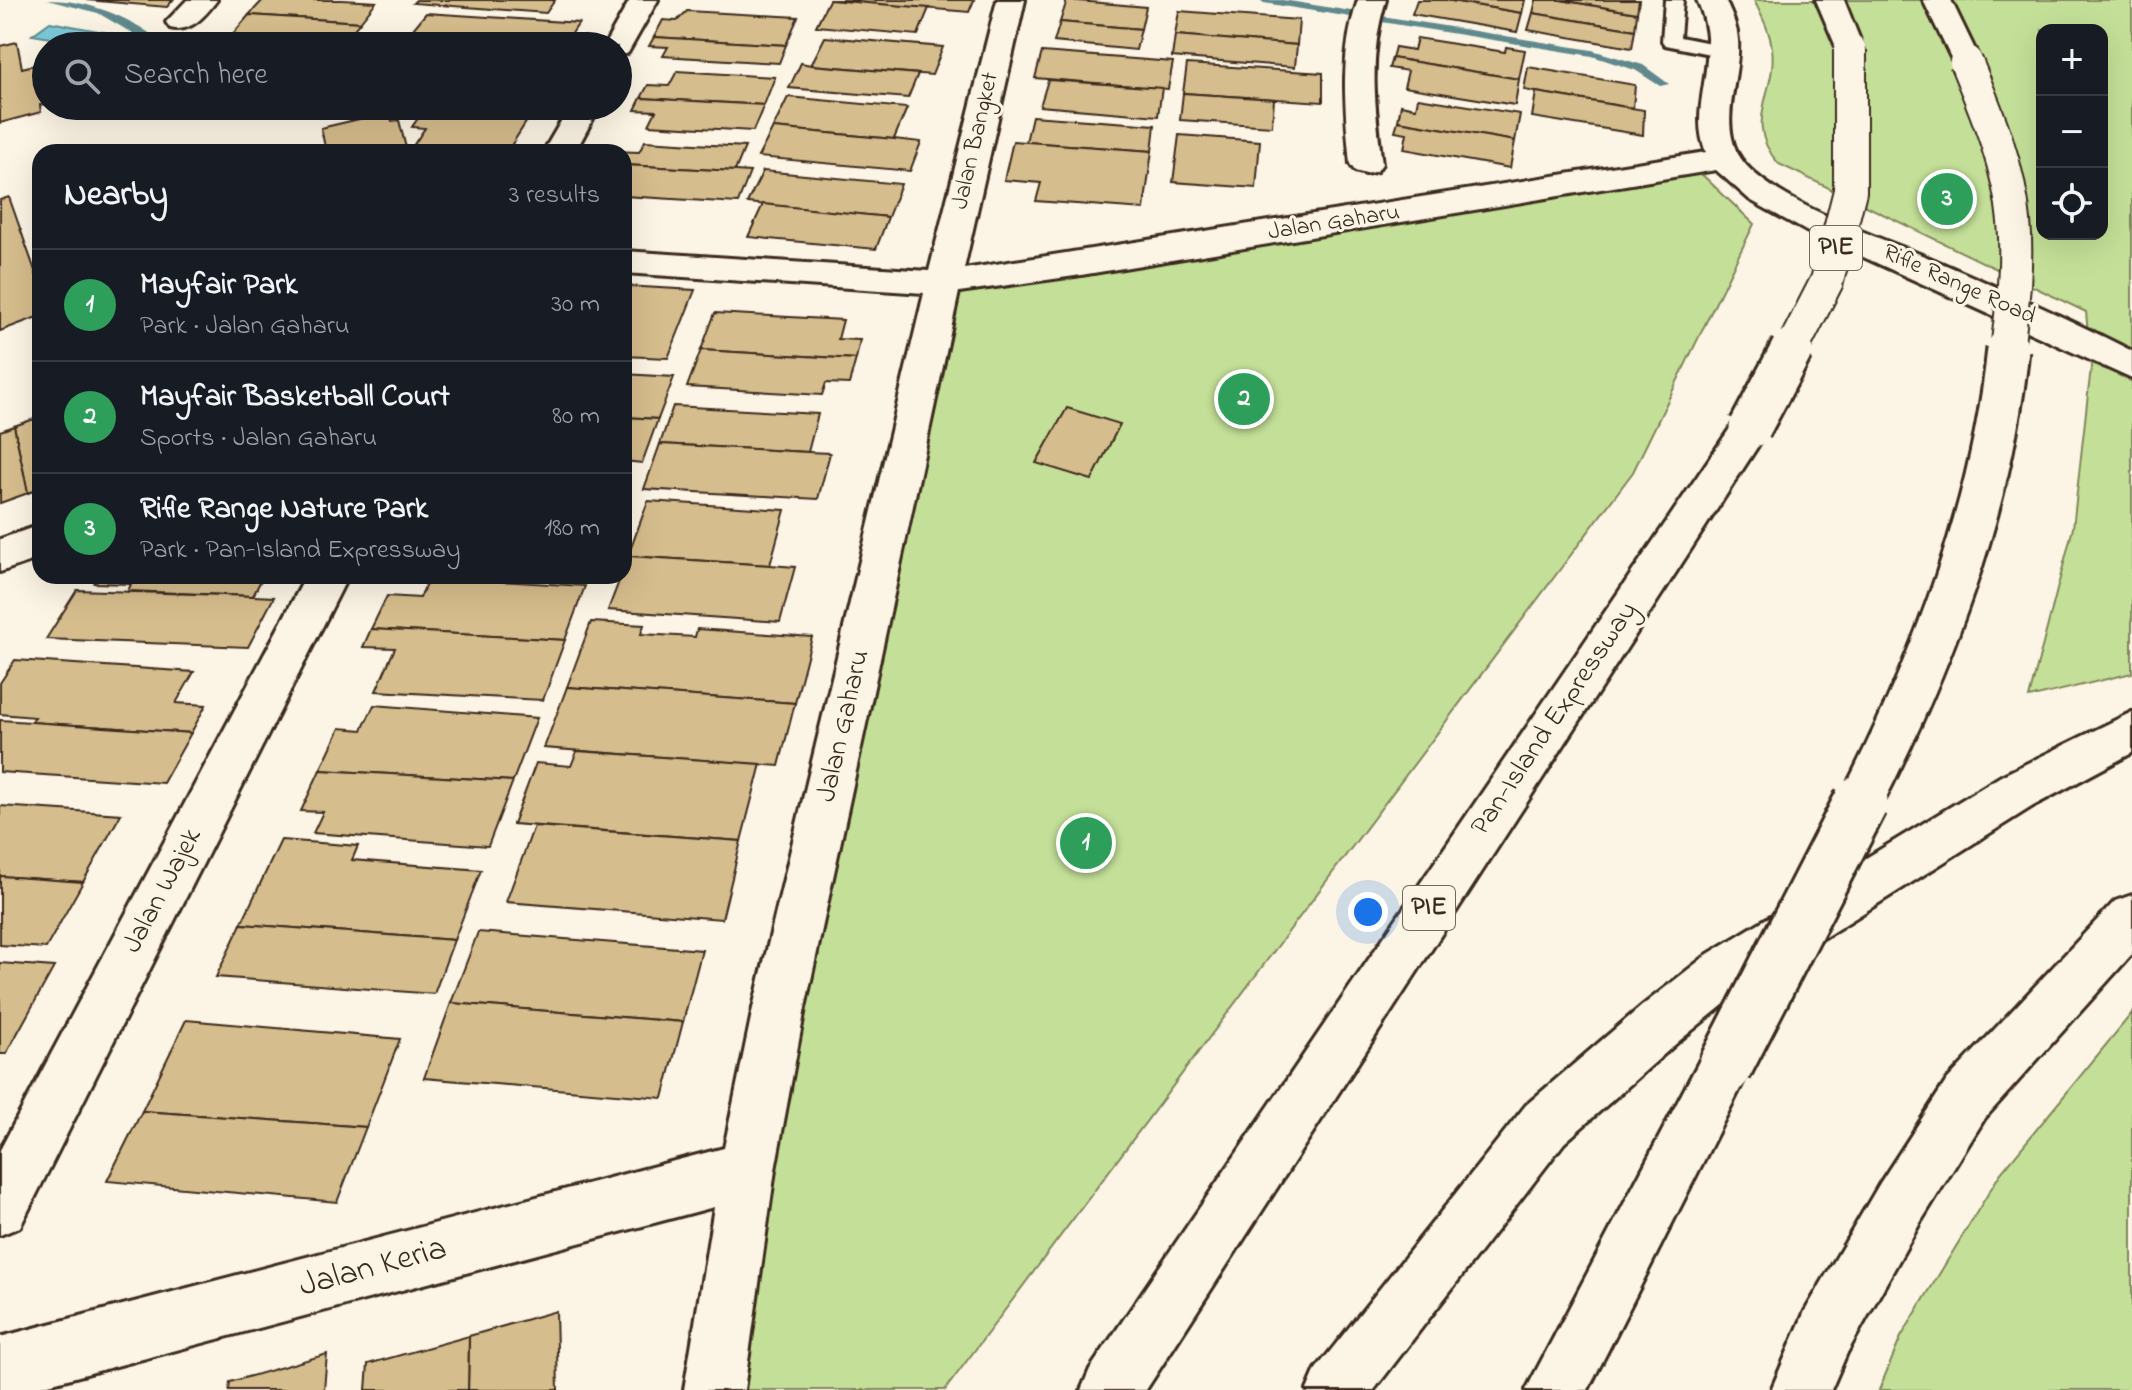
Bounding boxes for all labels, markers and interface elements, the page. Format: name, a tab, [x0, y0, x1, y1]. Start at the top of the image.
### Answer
map controls	[2036, 24, 2108, 240]
button: +	[2036, 24, 2108, 96]
search box	[32, 32, 632, 120]
icon: search	[60, 54, 104, 98]
text: Search here	[124, 54, 268, 98]
street label: Jalan Bangket	[943, 69, 1009, 213]
button: −	[2036, 96, 2108, 168]
button: locate	[2036, 168, 2108, 240]
pin: 3	[1921, 169, 1973, 229]
text: Nearby	[64, 171, 168, 221]
text: 3 results	[509, 177, 600, 215]
street label: Jalan Gaharu	[1266, 195, 1402, 251]
road number: PIE	[1810, 226, 1862, 270]
street label: Rifle Range Road	[1877, 236, 2042, 335]
text: Mayfair Park	[140, 264, 298, 308]
text: 1	[86, 286, 94, 324]
text: 30 m	[551, 286, 600, 324]
text: Park · Jalan Gaharu	[140, 308, 350, 346]
pin: 2	[1218, 369, 1270, 429]
text: Mayfair Basketball Court	[140, 376, 450, 420]
text: 2	[84, 398, 96, 436]
text: 80 m	[552, 398, 600, 436]
text: Sports · Jalan Gaharu	[140, 420, 377, 458]
text: Rifle Range Nature Park	[140, 488, 428, 532]
text: 3	[85, 510, 95, 548]
text: 180 m	[544, 510, 600, 548]
text: Park · Pan-Island Expressway	[140, 532, 461, 570]
street label: Pan-Island Expressway	[1461, 594, 1649, 844]
street label: Jalan Gaharu	[807, 646, 881, 806]
pin: 1	[1060, 813, 1112, 873]
street label: Jalan Wajek	[113, 820, 214, 961]
road number: PIE	[1403, 886, 1455, 930]
your location	[1348, 892, 1388, 932]
street label: Jalan Keria	[294, 1224, 452, 1312]

